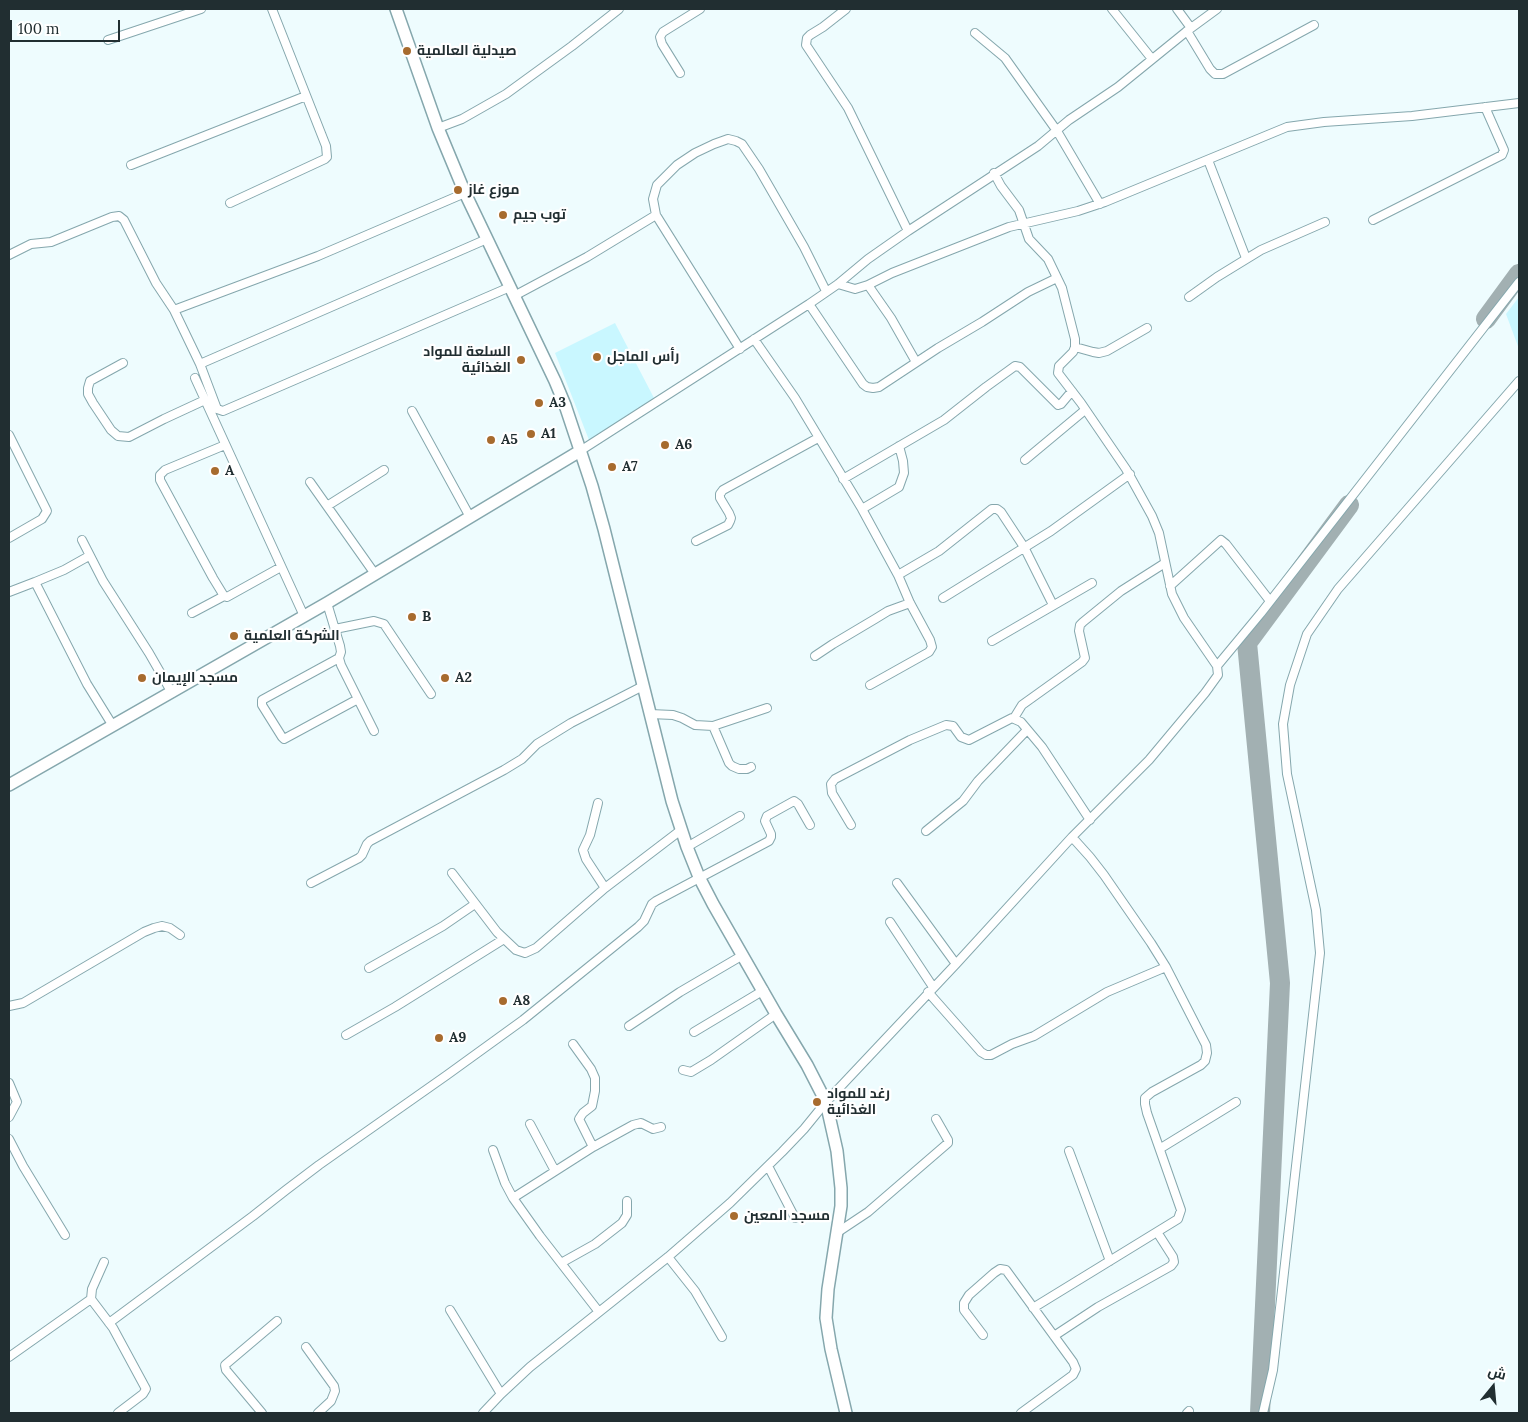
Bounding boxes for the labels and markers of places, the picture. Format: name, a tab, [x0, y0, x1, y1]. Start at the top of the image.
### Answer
place label: صيدلية العالمية	[417, 43, 517, 59]
marker: صيدلية العالمية	[401, 45, 413, 57]
place label: موزع غاز	[468, 182, 519, 198]
marker: موزع غاز	[452, 184, 464, 196]
place label: توب جيم	[513, 207, 566, 223]
marker: توب جيم	[497, 209, 509, 221]
place label: السلعة للمواد الغذائية	[423, 344, 511, 377]
place label: رأس الماجل	[607, 349, 679, 365]
marker: رأس الماجل	[591, 351, 603, 363]
marker: السلعة للمواد الغذائية	[515, 354, 527, 366]
place label: A3	[549, 395, 566, 411]
marker: A3	[533, 397, 545, 409]
place label: A1	[541, 426, 556, 442]
marker: A1	[525, 428, 537, 440]
place label: A5	[501, 432, 518, 448]
marker: A5	[485, 434, 497, 446]
place label: A6	[675, 437, 692, 453]
marker: A6	[659, 439, 671, 451]
place label: A7	[622, 459, 638, 475]
marker: A7	[606, 461, 618, 473]
place label: A	[225, 463, 234, 479]
marker: A	[209, 465, 221, 477]
place label: B	[422, 609, 431, 625]
marker: B	[406, 611, 418, 623]
place label: الشركة العلمية	[244, 628, 340, 644]
marker: الشركة العلمية	[228, 630, 240, 642]
place label: مسجد الإيمان	[152, 670, 238, 686]
place label: A2	[455, 670, 472, 686]
marker: مسجد الإيمان	[136, 672, 148, 684]
marker: A2	[439, 672, 451, 684]
place label: A8	[513, 993, 530, 1009]
marker: A8	[497, 995, 509, 1007]
place label: A9	[449, 1030, 466, 1046]
marker: A9	[433, 1032, 445, 1044]
place label: رغد للمواد الغذائية	[827, 1086, 890, 1118]
marker: رغد للمواد الغذائية	[811, 1096, 823, 1108]
place label: مسجد المعين	[744, 1208, 830, 1224]
marker: مسجد المعين	[728, 1210, 740, 1222]

